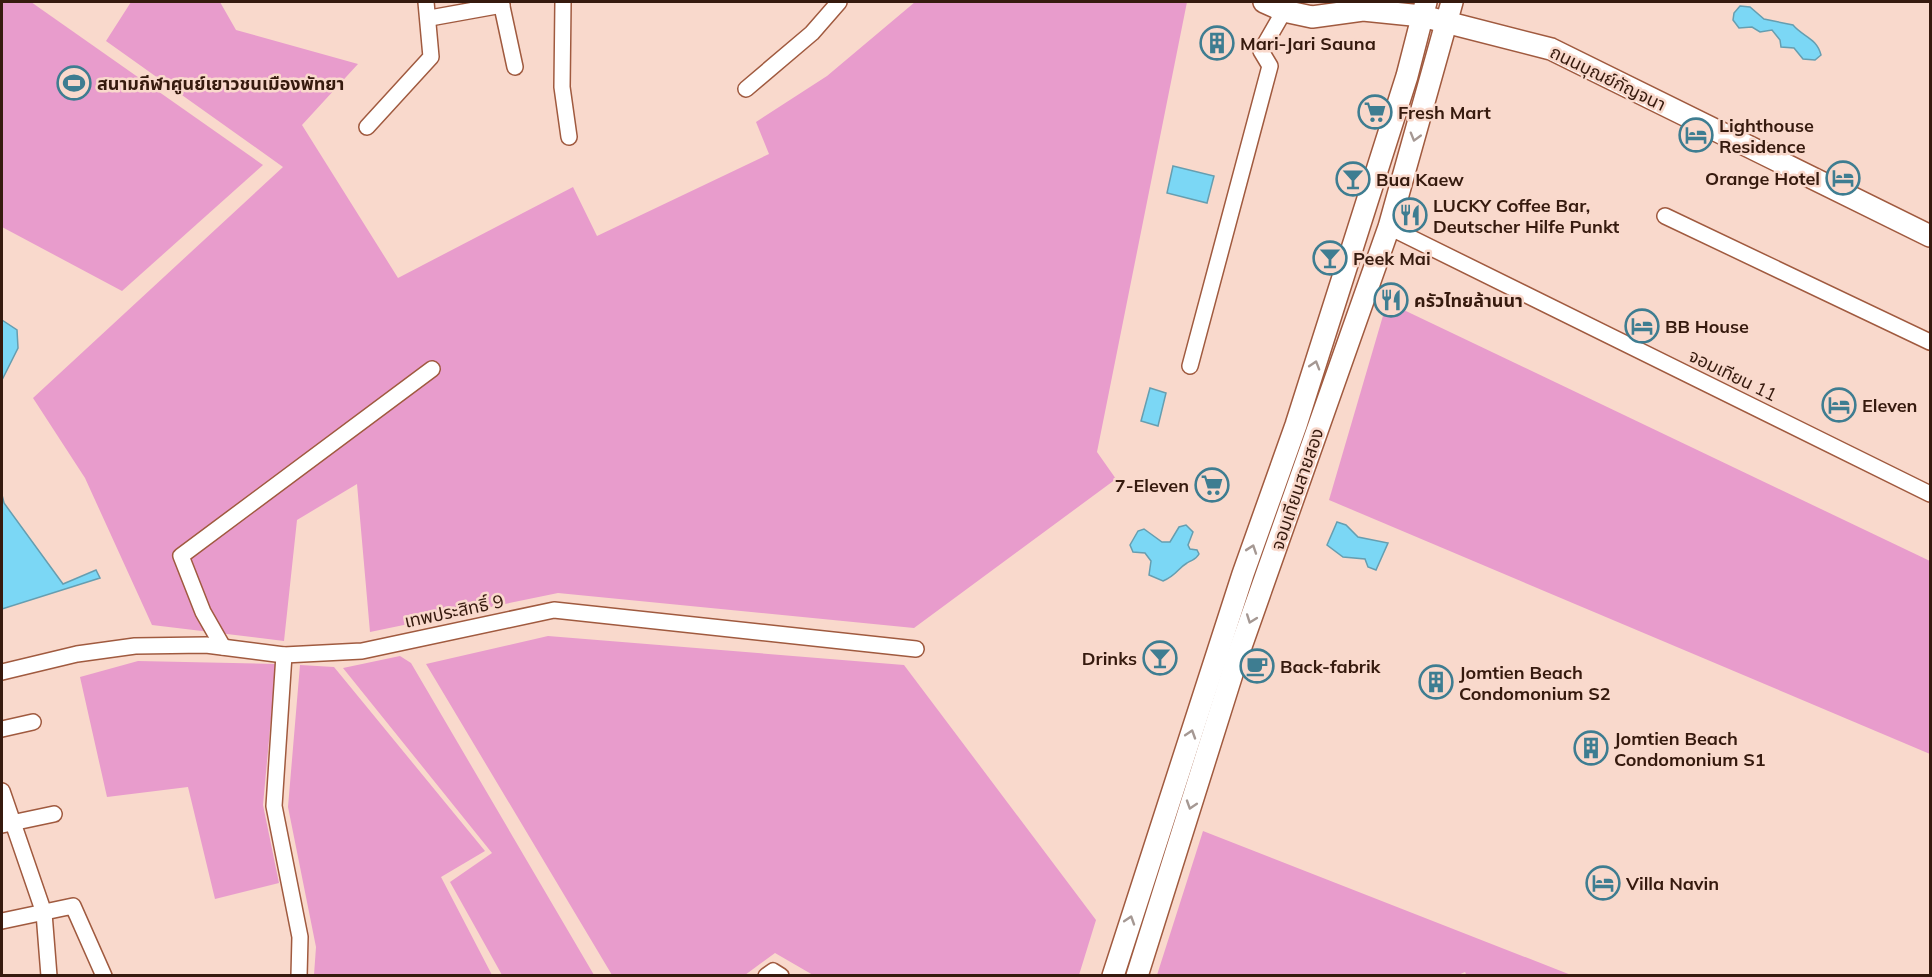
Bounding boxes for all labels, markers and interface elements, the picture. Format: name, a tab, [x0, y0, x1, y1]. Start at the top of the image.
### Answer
building icon: Mari-Jari Sauna	[1199, 25, 1235, 61]
place label: Mari-Jari Sauna	[1240, 32, 1376, 55]
street label: ถนนบุณย์กัญจนา	[1546, 40, 1670, 116]
sports icon: สนามกีฬาศูนย์เยาวชนเมืองพัทยา	[56, 65, 92, 101]
place label: สนามกีฬาศูนย์เยาวชนเมืองพัทยา	[97, 72, 344, 95]
supermarket icon: Fresh Mart	[1357, 94, 1393, 130]
place label: Fresh Mart	[1398, 101, 1491, 124]
place label: Lighthouse Residence	[1719, 114, 1814, 158]
hotel icon: Lighthouse Residence	[1678, 117, 1714, 153]
one-way arrow	[1410, 131, 1422, 141]
hotel icon: Orange Hotel	[1825, 160, 1861, 196]
bar icon: Bua Kaew	[1335, 161, 1371, 197]
place label: Orange Hotel	[1705, 167, 1820, 190]
place label: Bua Kaew	[1376, 168, 1464, 191]
place label: LUCKY Coffee Bar, Deutscher Hilfe Punkt	[1433, 194, 1620, 238]
restaurant icon: LUCKY Coffee Bar, Deutscher Hilfe Punkt	[1392, 197, 1428, 233]
bar icon: Peek Mai	[1312, 240, 1348, 276]
place label: Peek Mai	[1353, 247, 1431, 270]
restaurant icon: ครัวไทยล้านนา	[1373, 282, 1409, 318]
place label: ครัวไทยล้านนา	[1414, 289, 1523, 312]
hotel icon: BB House	[1624, 308, 1660, 344]
place label: BB House	[1665, 315, 1749, 338]
street label: จอมเทียน 11	[1685, 344, 1781, 406]
one-way arrow	[1308, 360, 1320, 371]
hotel icon: Eleven	[1821, 387, 1857, 423]
place label: Eleven	[1862, 394, 1917, 417]
street label: จอมเทียนสายสอง	[1265, 425, 1329, 553]
supermarket icon: 7-Eleven	[1194, 467, 1230, 503]
place label: 7-Eleven	[1115, 474, 1189, 497]
one-way arrow	[1245, 544, 1258, 555]
street label: เทพประสิทธิ์ 9	[402, 589, 506, 633]
one-way arrow	[1245, 613, 1258, 624]
bar icon: Drinks	[1142, 640, 1178, 676]
place label: Drinks	[1082, 647, 1137, 670]
cafe icon: Back-fabrik	[1239, 648, 1275, 684]
place label: Back-fabrik	[1280, 655, 1382, 678]
place label: Jomtien Beach Condomonium S2	[1459, 661, 1611, 705]
building icon: Jomtien Beach Condomonium S2	[1418, 664, 1454, 700]
place label: Jomtien Beach Condomonium S1	[1614, 727, 1766, 771]
one-way arrow	[1184, 729, 1196, 740]
building icon: Jomtien Beach Condomonium S1	[1573, 730, 1609, 766]
one-way arrow	[1186, 799, 1198, 810]
hotel icon: Villa Navin	[1585, 865, 1621, 901]
place label: Villa Navin	[1625, 872, 1719, 895]
one-way arrow	[1123, 915, 1136, 926]

